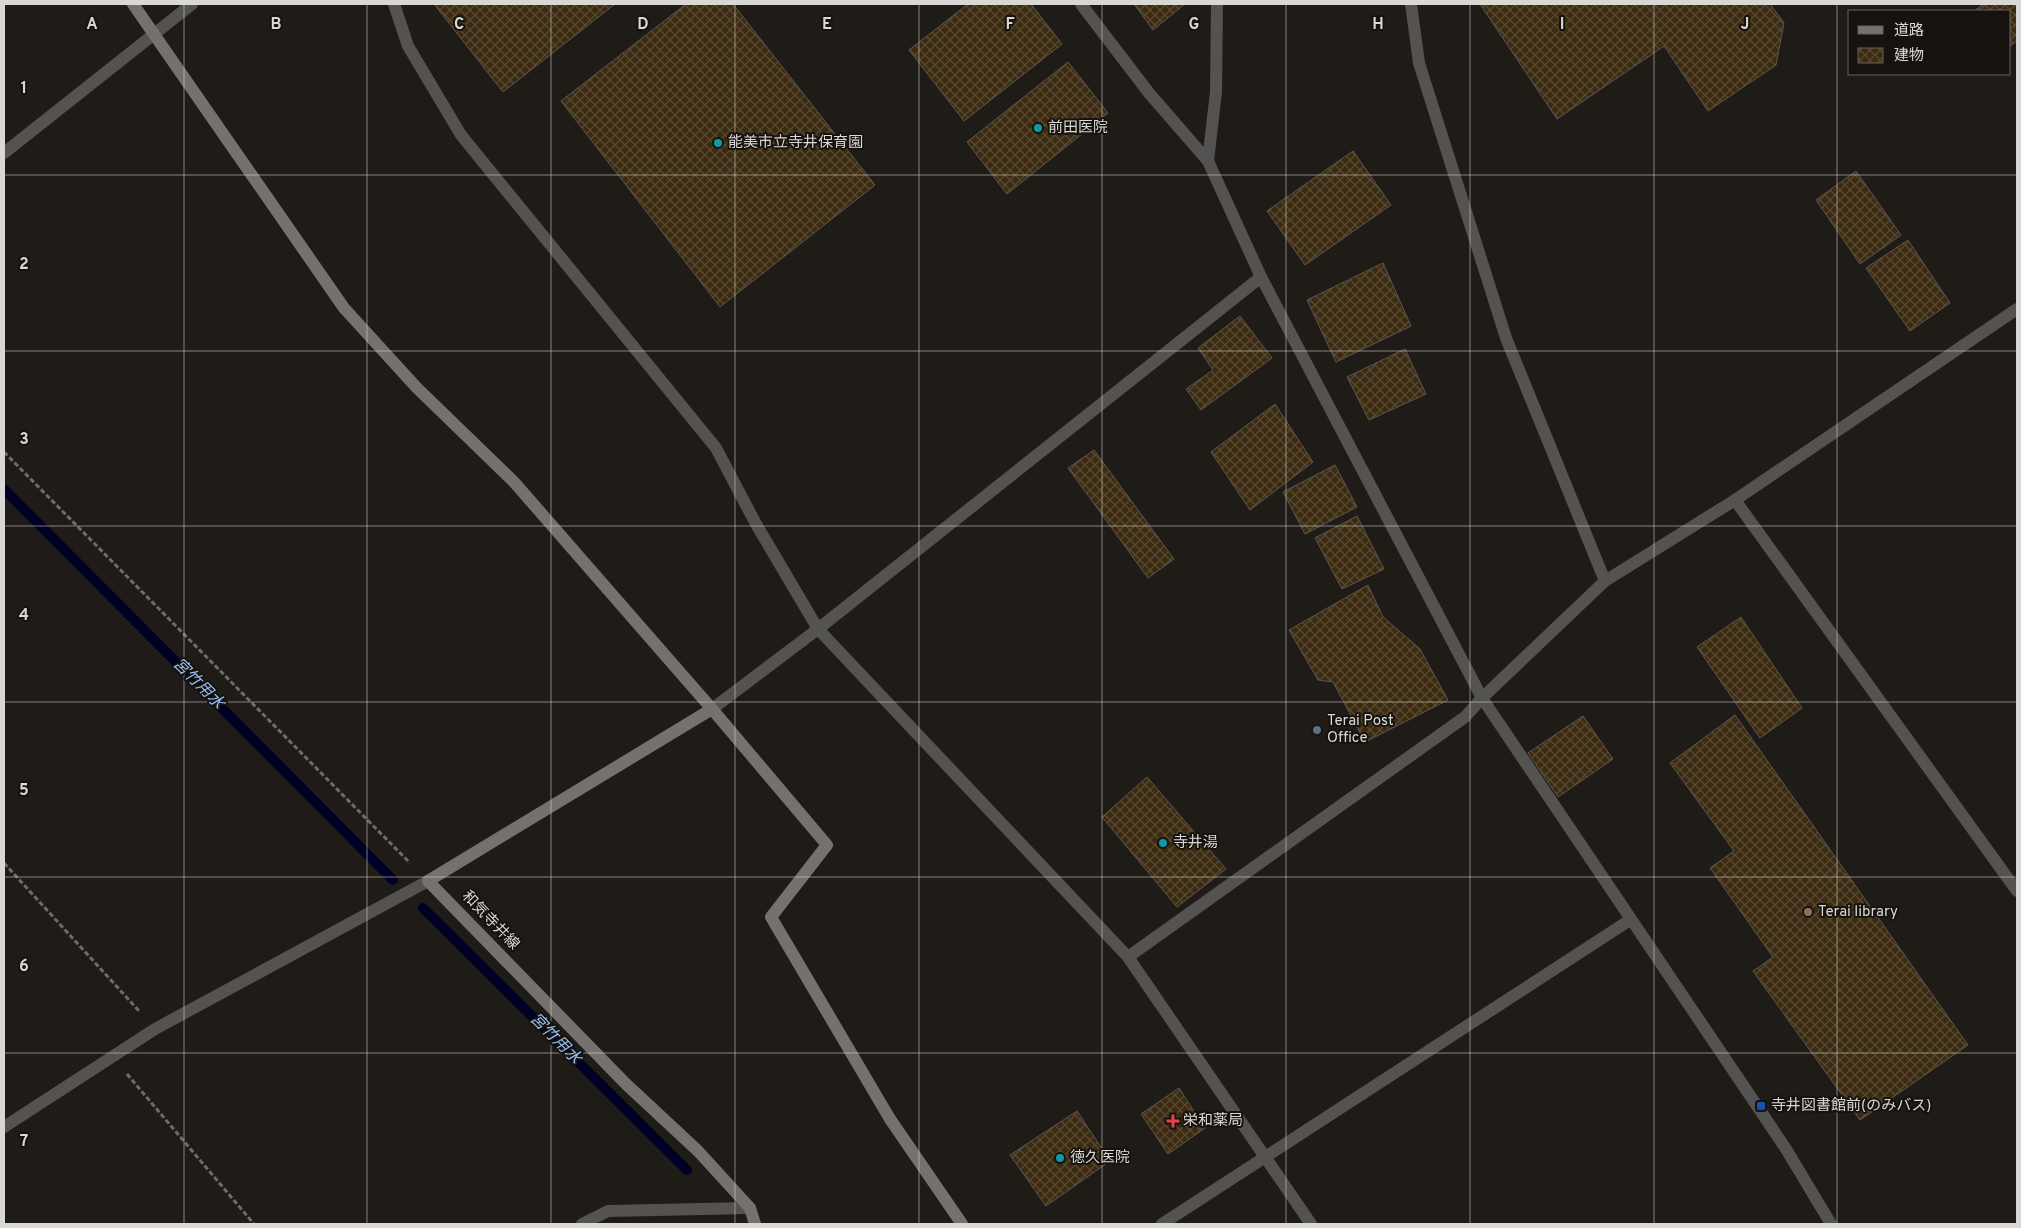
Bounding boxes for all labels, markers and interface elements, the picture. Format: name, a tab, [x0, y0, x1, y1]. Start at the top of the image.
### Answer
legend	[1848, 10, 2011, 75]
text: A	[86, 15, 98, 35]
text: B	[270, 15, 282, 35]
text: C	[454, 15, 464, 35]
text: D	[637, 15, 649, 35]
text: E	[822, 15, 832, 35]
text: F	[1005, 15, 1015, 35]
text: G	[1189, 15, 1199, 35]
text: H	[1372, 15, 1384, 35]
text: I	[1560, 15, 1564, 35]
text: J	[1741, 15, 1749, 35]
text: 道路	[1894, 22, 1924, 41]
text: 建物	[1894, 47, 1924, 66]
text: 1	[21, 79, 27, 99]
place label: 前田医院	[1048, 119, 1108, 138]
marker: 前田医院	[1032, 122, 1044, 134]
place label: 能美市立寺井保育園	[728, 133, 863, 153]
marker: 能美市立寺井保育園	[712, 137, 724, 149]
text: 2	[19, 255, 29, 275]
text: 3	[19, 430, 29, 450]
text: 4	[19, 606, 29, 626]
water label: 宮竹用水	[168, 654, 229, 715]
place label: Terai Post Office	[1327, 712, 1394, 748]
marker: Terai Post Office	[1311, 724, 1323, 736]
text: 5	[19, 781, 29, 801]
place label: 寺井湯	[1173, 833, 1218, 853]
marker: 寺井湯	[1157, 837, 1169, 849]
street label: 和気寺井線	[457, 887, 524, 955]
place label: Terai library	[1818, 903, 1898, 922]
marker: Terai library	[1802, 906, 1814, 918]
text: 6	[19, 957, 29, 977]
water label: 宮竹用水	[525, 1009, 586, 1070]
place label: 寺井図書館前(のみバス)	[1771, 1096, 1931, 1116]
marker: 寺井図書館前(のみバス)	[1755, 1100, 1767, 1112]
place label: 栄和薬局	[1183, 1112, 1243, 1131]
marker: 栄和薬局	[1167, 1115, 1179, 1127]
text: 7	[20, 1132, 28, 1152]
place label: 徳久医院	[1070, 1149, 1130, 1168]
marker: 徳久医院	[1054, 1152, 1066, 1164]

